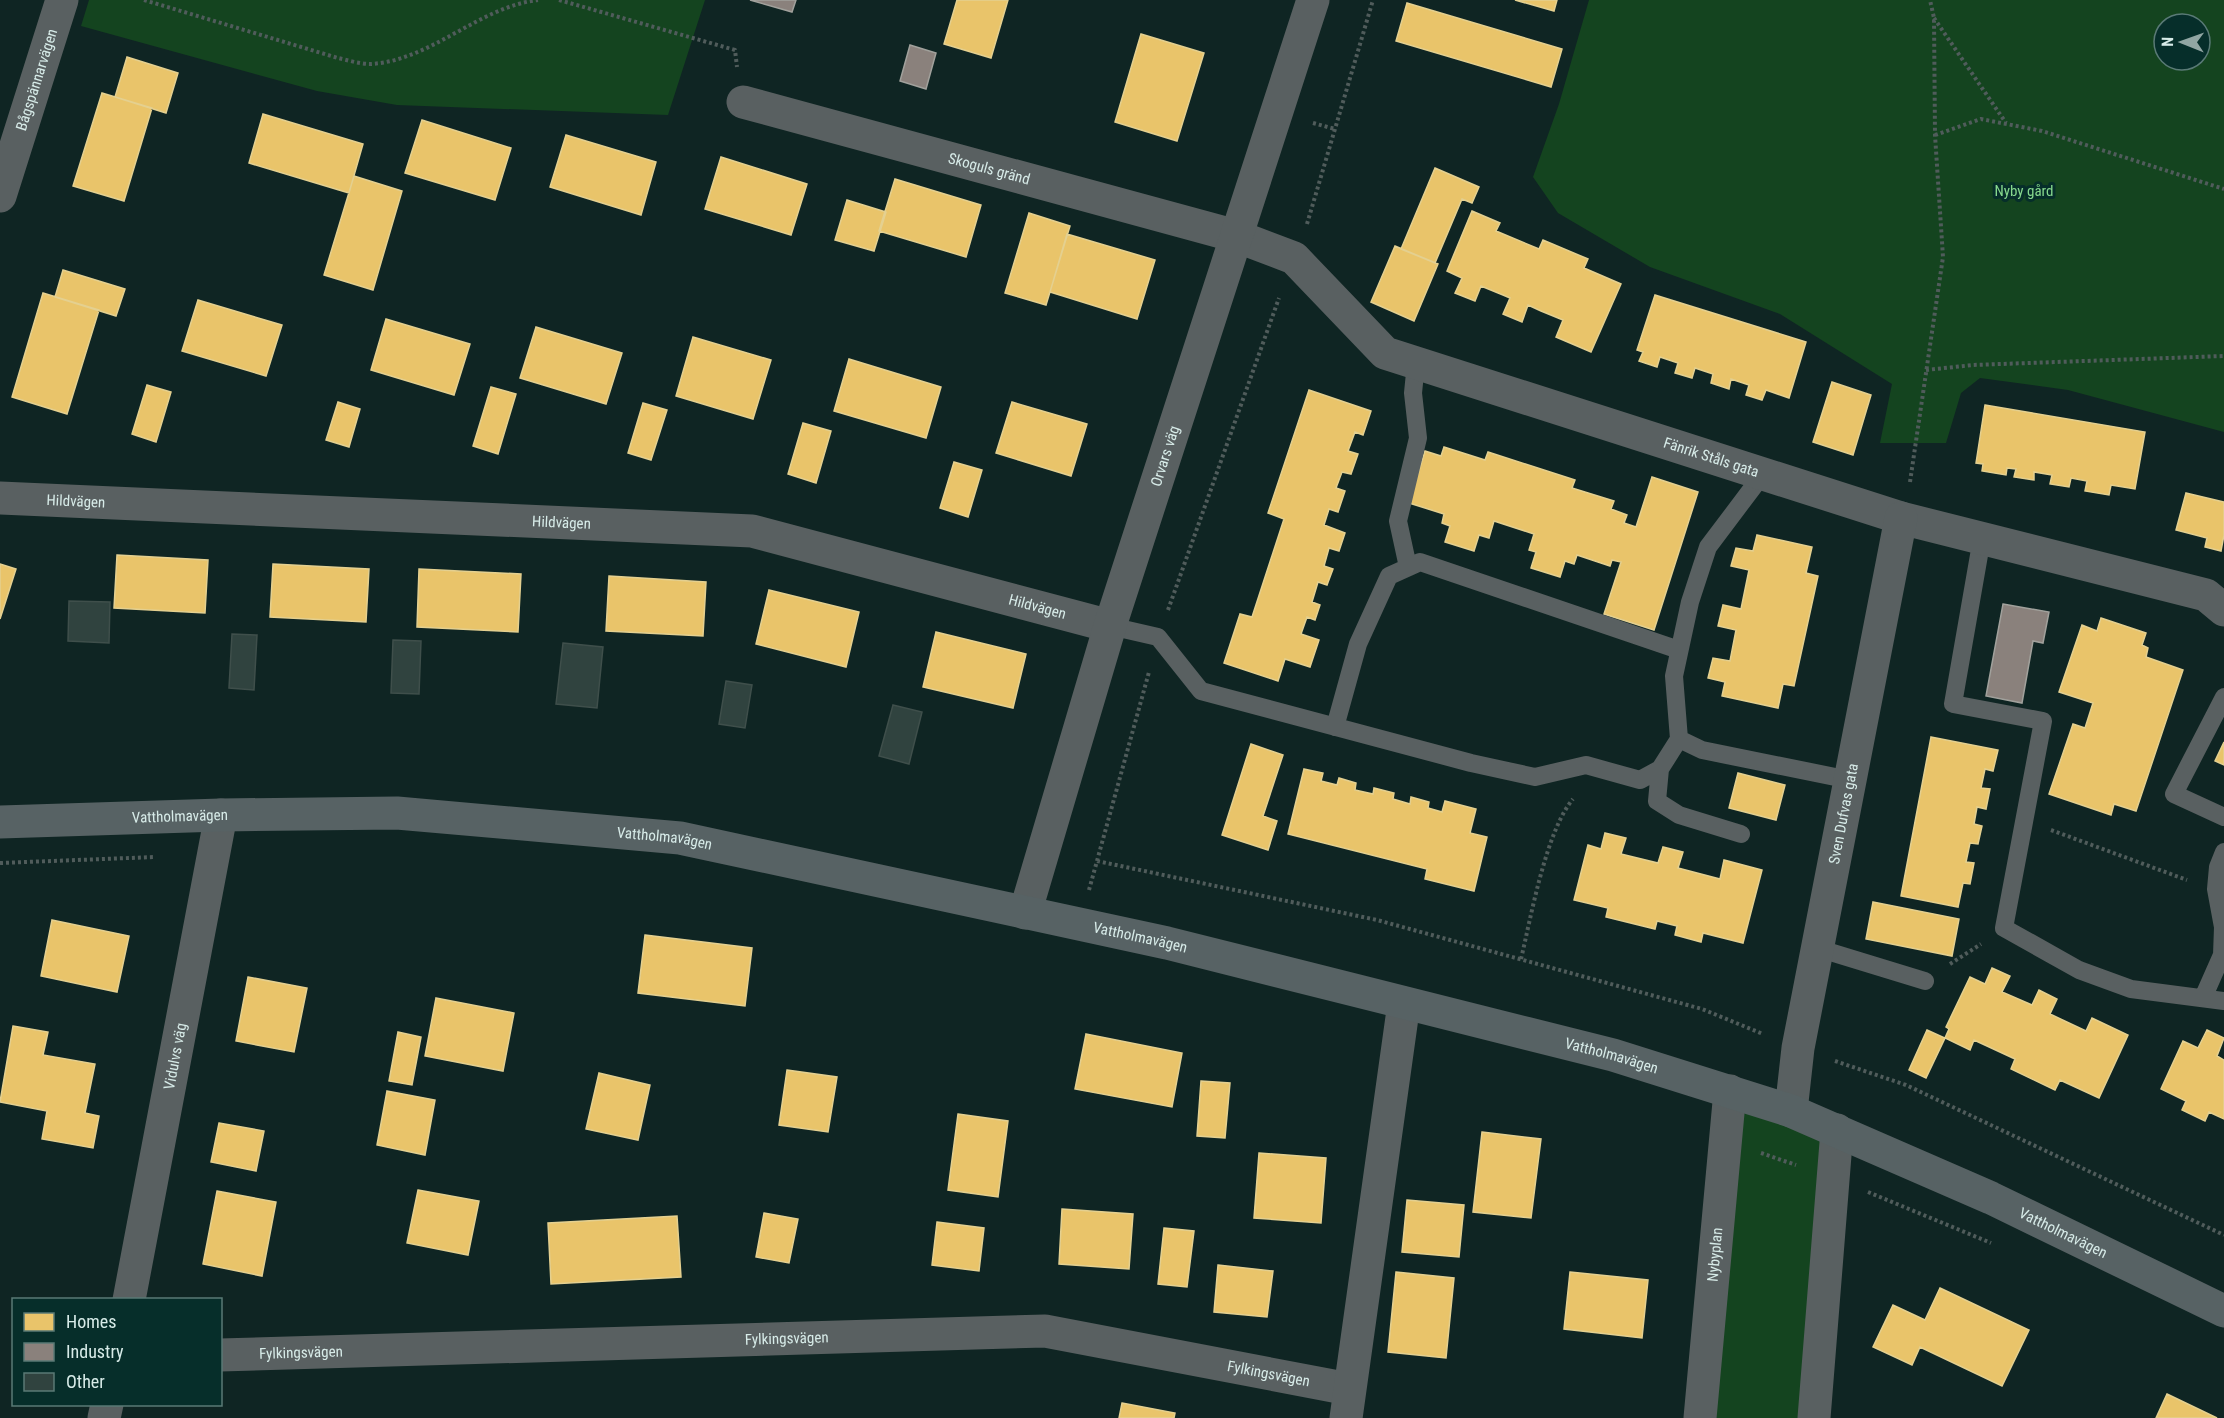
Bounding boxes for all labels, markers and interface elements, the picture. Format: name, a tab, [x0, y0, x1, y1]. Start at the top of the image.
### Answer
north arrow	[2152, 12, 2212, 72]
street label: Bågspännarvägen	[12, 27, 61, 133]
text: N	[2158, 37, 2177, 47]
street label: Skoguls gränd	[946, 149, 1032, 189]
park label: Nyby gård	[1994, 182, 2054, 200]
street label: Orvars väg	[1147, 423, 1183, 489]
street label: Fänrik Ståls gata	[1661, 434, 1761, 481]
street label: Hildvägen	[46, 491, 106, 512]
street label: Hildvägen	[532, 512, 591, 533]
street label: Hildvägen	[1007, 590, 1068, 623]
street label: Sven Dufvas gata	[1825, 762, 1862, 866]
street label: Vattholmavägen	[132, 806, 228, 827]
street label: Vattholmavägen	[616, 823, 714, 854]
street label: Vattholmavägen	[1091, 918, 1189, 957]
street label: Vidulvs väg	[160, 1021, 190, 1091]
street label: Vattholmavägen	[1563, 1034, 1660, 1078]
street label: Vattholmavägen	[2016, 1204, 2110, 1262]
street label: Nybyplan	[1704, 1227, 1726, 1283]
legend	[12, 1298, 222, 1406]
text: Homes	[66, 1311, 116, 1332]
street label: Fylkingsvägen	[745, 1328, 829, 1349]
text: Industry	[66, 1341, 124, 1362]
street label: Fylkingsvägen	[259, 1342, 343, 1363]
street label: Fylkingsvägen	[1226, 1357, 1311, 1390]
text: Other	[66, 1371, 105, 1392]

